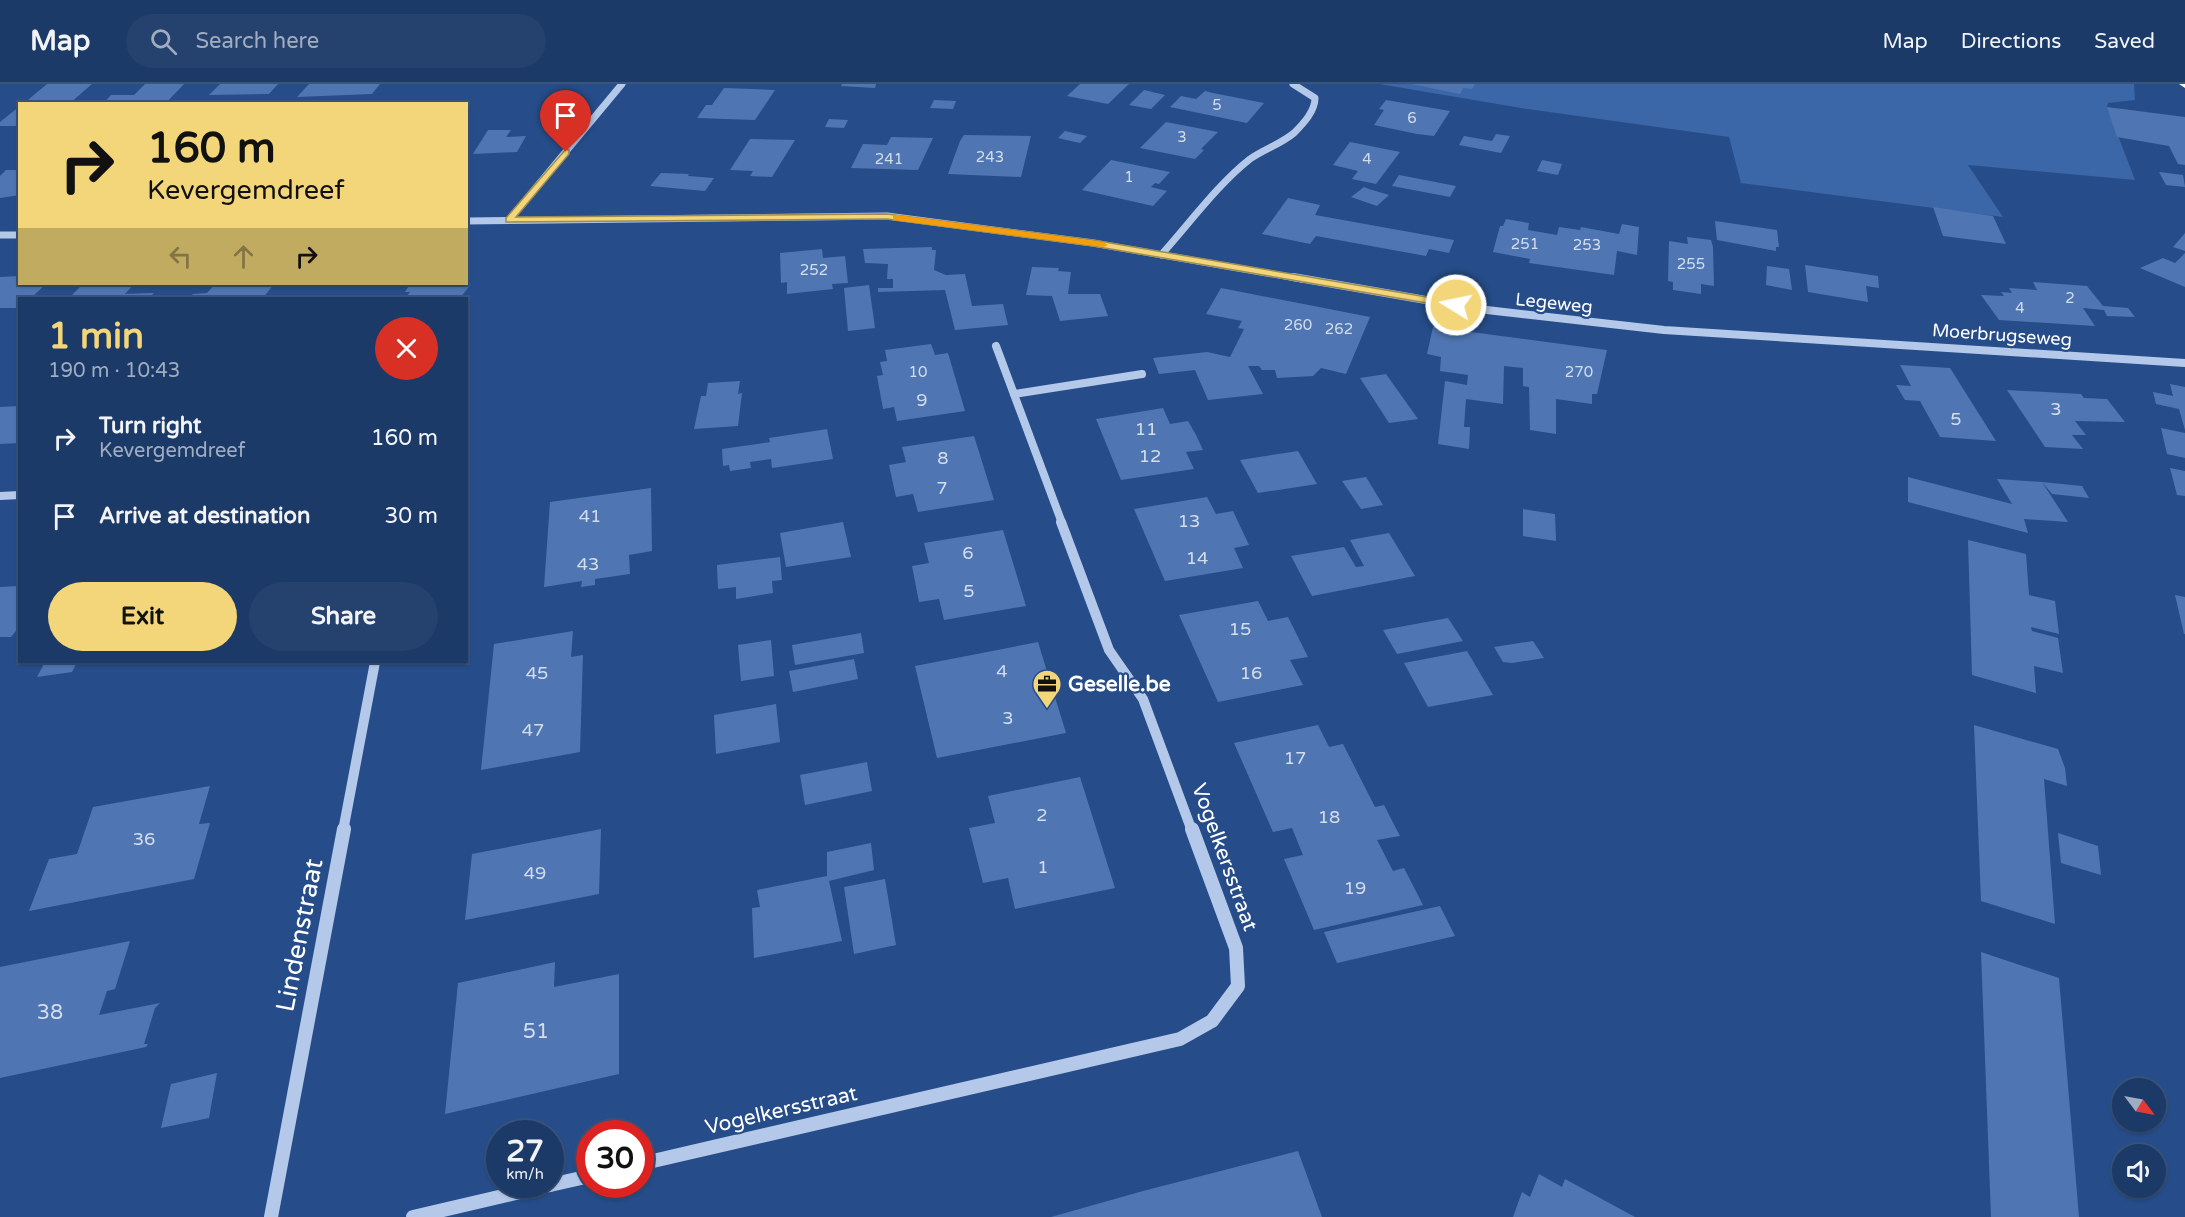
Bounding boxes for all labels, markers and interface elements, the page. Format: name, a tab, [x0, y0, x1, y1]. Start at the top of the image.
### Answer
search box	[126, 14, 546, 68]
text: Map	[30, 24, 90, 58]
icon: search	[147, 25, 180, 58]
text: Search here	[195, 28, 319, 54]
text: Map	[1882, 29, 1928, 54]
text: Directions	[1961, 29, 2061, 54]
text: Saved	[2094, 29, 2155, 54]
pin	[540, 90, 591, 152]
house number: 5	[1212, 96, 1222, 114]
icon: arrive	[549, 99, 582, 132]
house number: 6	[1407, 109, 1417, 127]
text: 160 m	[147, 123, 276, 174]
icon: right	[48, 126, 126, 204]
house number: 3	[1177, 128, 1187, 146]
house number: 243	[976, 148, 1004, 166]
house number: 241	[875, 150, 903, 168]
house number: 4	[1362, 150, 1372, 168]
house number: 1	[1124, 168, 1134, 186]
text: Kevergemdreef	[147, 174, 345, 207]
house number: 251	[1511, 235, 1539, 253]
house number: 253	[1573, 236, 1601, 254]
icon: left	[164, 240, 197, 273]
icon: ahead	[227, 240, 260, 273]
icon: right	[290, 240, 323, 273]
house number: 255	[1677, 255, 1705, 273]
house number: 252	[800, 261, 828, 279]
position arrow	[1424, 273, 1488, 337]
street label: Legeweg	[1514, 288, 1594, 318]
house number: 2	[2065, 289, 2075, 307]
house number: 4	[2015, 299, 2025, 317]
text: 1 min	[48, 315, 144, 358]
house number: 260	[1284, 316, 1312, 334]
button: close	[375, 317, 438, 380]
street label: Moerbrugseweg	[1931, 319, 2073, 351]
house number: 262	[1325, 320, 1353, 338]
text: 190 m · 10:43	[48, 359, 180, 383]
house number: 10	[909, 363, 927, 381]
house number: 270	[1565, 363, 1593, 381]
house number: 9	[916, 389, 928, 411]
house number: 3	[2050, 398, 2062, 420]
house number: 5	[1950, 408, 1962, 430]
text: Turn right	[99, 413, 201, 439]
house number: 11	[1135, 418, 1157, 440]
icon: right	[48, 422, 81, 455]
text: 160 m	[371, 425, 438, 451]
text: Kevergemdreef	[99, 439, 245, 463]
house number: 12	[1139, 445, 1161, 467]
house number: 8	[937, 447, 949, 469]
house number: 7	[936, 477, 948, 499]
icon: arrive	[48, 500, 81, 533]
text: Arrive at destination	[99, 503, 310, 529]
text: 30 m	[384, 503, 438, 529]
house number: 41	[579, 505, 601, 527]
house number: 13	[1178, 510, 1200, 532]
house number: 6	[962, 542, 974, 564]
house number: 14	[1186, 547, 1208, 569]
house number: 43	[577, 553, 599, 575]
house number: 5	[963, 580, 975, 602]
button: Exit	[48, 582, 237, 651]
button: Share	[249, 582, 438, 651]
house number: 15	[1229, 618, 1251, 640]
house number: 4	[996, 660, 1008, 682]
house number: 45	[526, 662, 548, 684]
house number: 16	[1240, 662, 1262, 684]
office icon: Geselle.be	[1031, 668, 1063, 710]
place label: Geselle.be	[1068, 672, 1171, 697]
house number: 3	[1002, 707, 1014, 729]
house number: 47	[522, 719, 544, 741]
house number: 17	[1284, 747, 1306, 769]
street label: Vogelkersstraat	[1186, 780, 1263, 934]
house number: 2	[1036, 804, 1048, 826]
house number: 18	[1318, 806, 1340, 828]
house number: 36	[133, 828, 155, 850]
street label: Lindenstraat	[269, 856, 330, 1014]
house number: 1	[1037, 856, 1049, 878]
house number: 49	[524, 862, 546, 884]
house number: 19	[1344, 877, 1366, 899]
house number: 38	[37, 1000, 63, 1025]
house number: 51	[523, 1019, 549, 1044]
north arrow	[2112, 1078, 2166, 1132]
map controls	[2112, 1078, 2166, 1198]
street label: Vogelkersstraat	[703, 1081, 860, 1140]
speed limit sign: 30	[576, 1120, 654, 1198]
text: 27	[506, 1133, 544, 1170]
button: sound	[2112, 1144, 2166, 1198]
text: km/h	[506, 1165, 544, 1183]

